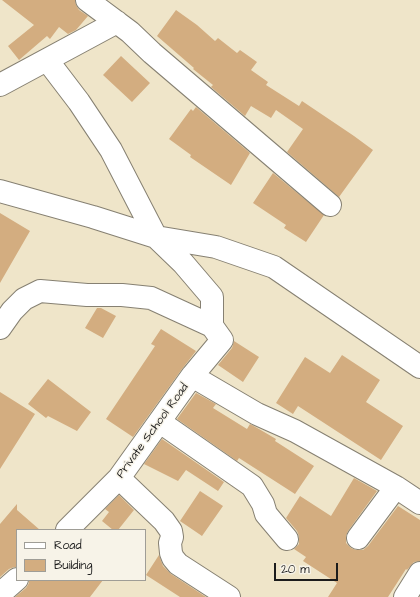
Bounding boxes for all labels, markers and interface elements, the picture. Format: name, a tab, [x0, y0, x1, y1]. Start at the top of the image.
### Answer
street label: Private School Road	[114, 381, 192, 481]
legend	[16, 529, 146, 581]
text: Road	[54, 537, 82, 554]
scale bar	[276, 555, 340, 581]
text: Building	[54, 557, 92, 574]
text: 20 m	[281, 561, 310, 578]

